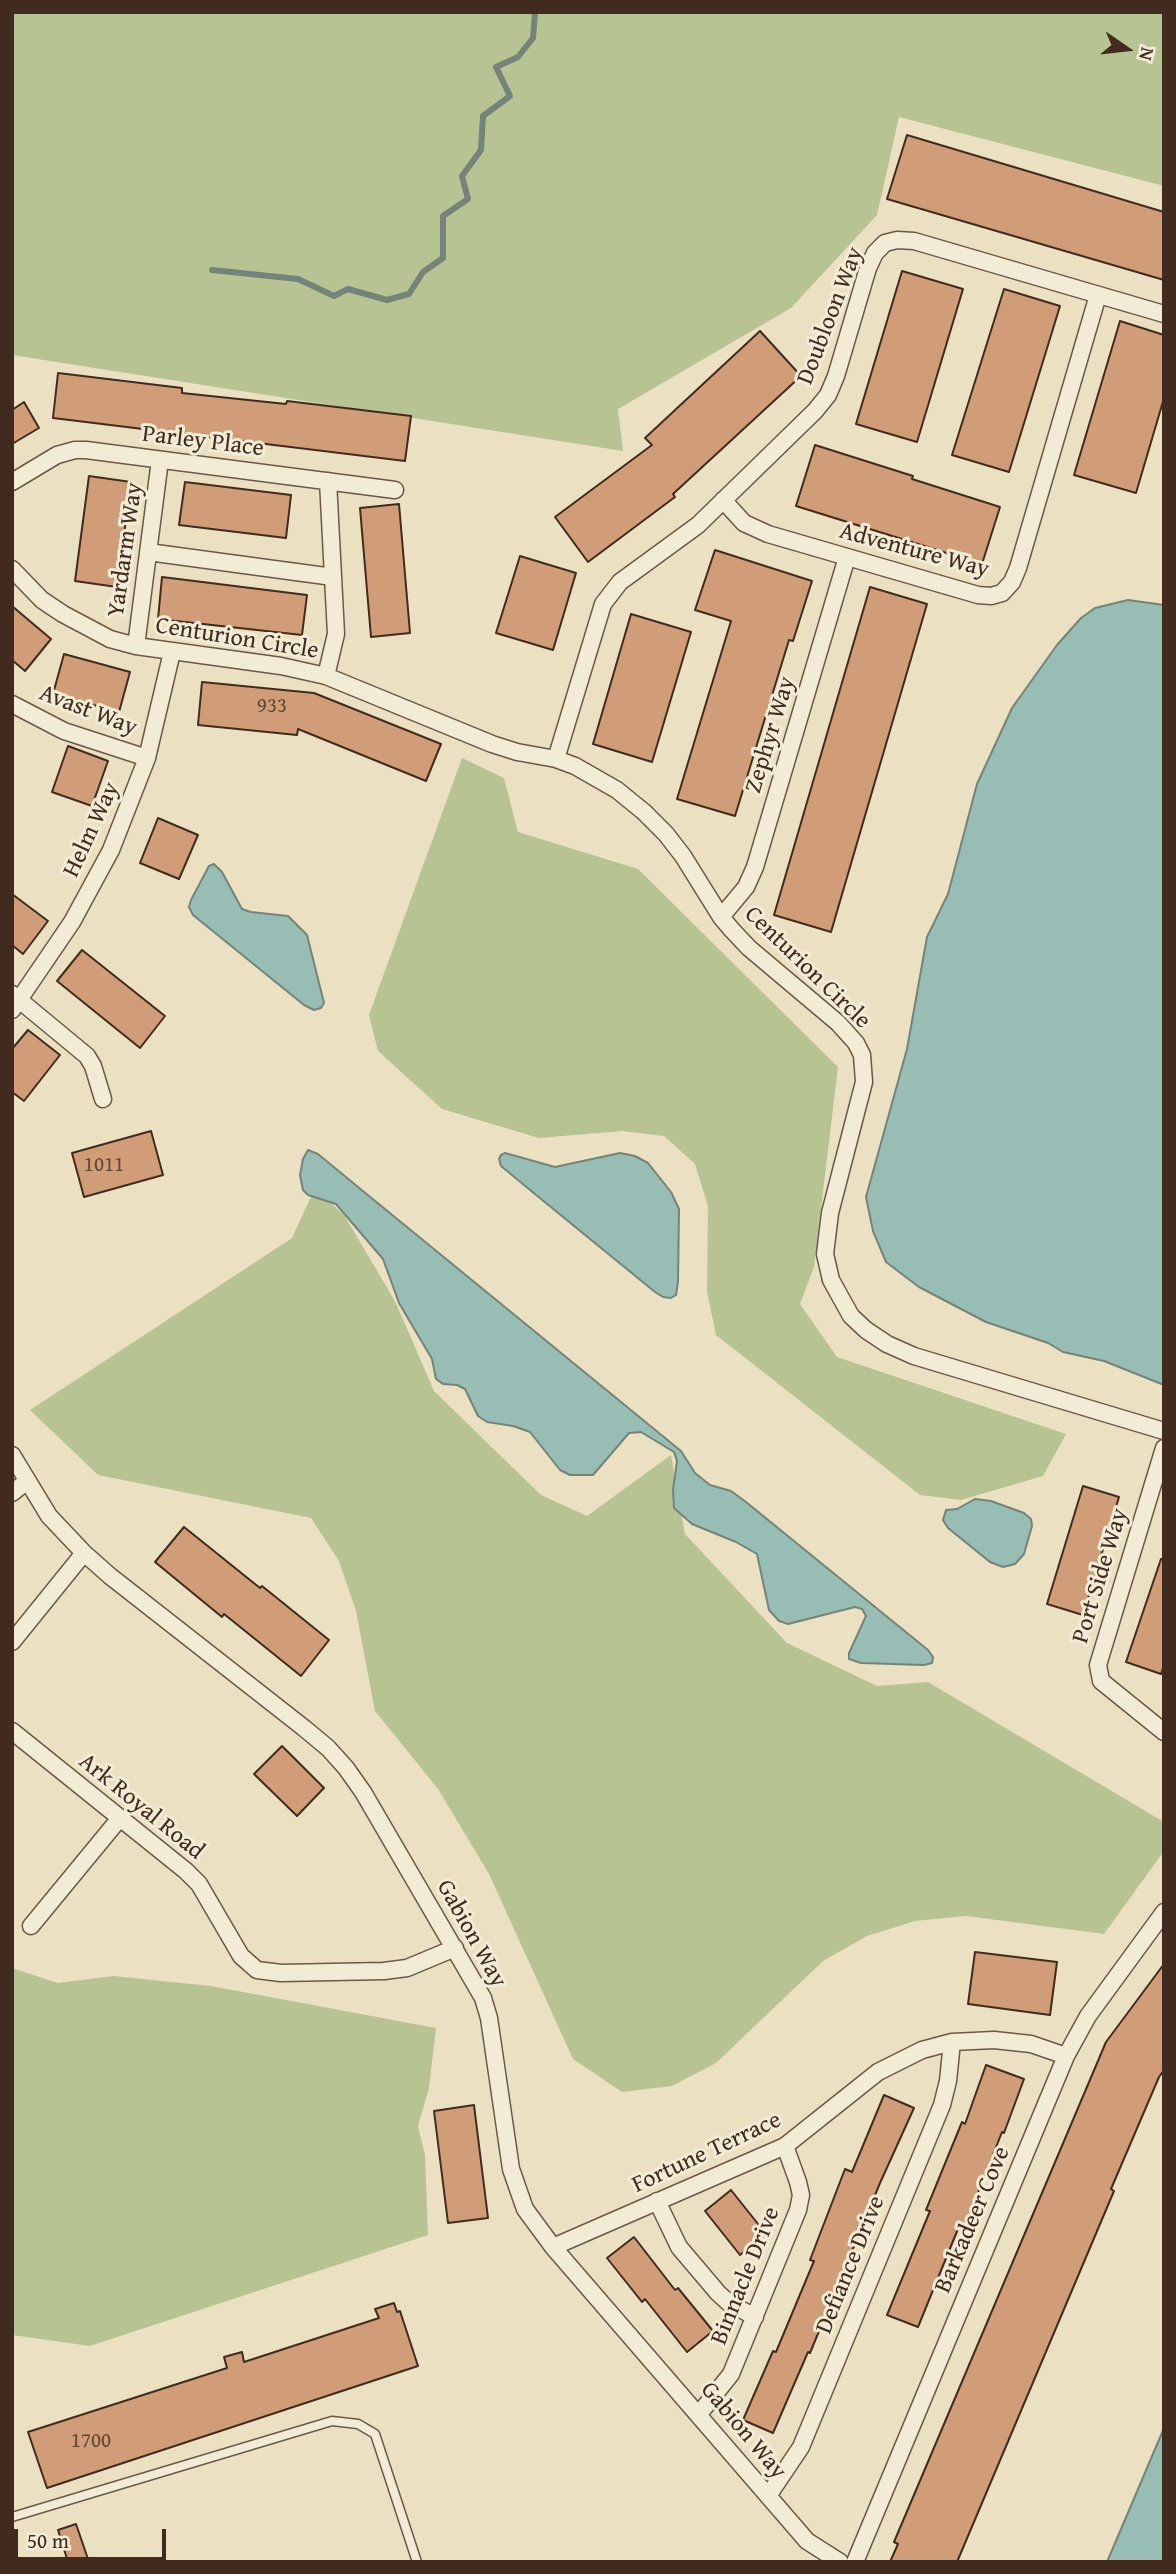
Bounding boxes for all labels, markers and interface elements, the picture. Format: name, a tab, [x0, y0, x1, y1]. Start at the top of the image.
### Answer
north arrow	[1092, 14, 1162, 84]
text: N	[1132, 45, 1162, 64]
street label: Doubloon Way	[792, 243, 870, 389]
street label: Parley Place	[141, 420, 265, 464]
street label: Yardarm Way	[102, 481, 150, 619]
street label: Adventure Way	[836, 517, 992, 585]
street label: Centurion Circle	[154, 612, 320, 666]
street label: Zephyr Way	[740, 673, 802, 797]
street label: Avast Way	[35, 679, 141, 743]
house number: 933	[257, 694, 287, 720]
street label: Helm Way	[57, 778, 127, 882]
street label: Centurion Circle	[738, 901, 876, 1035]
house number: 1011	[84, 1153, 124, 1179]
street label: Port Side Way	[1067, 1505, 1135, 1647]
street label: Ark Royal Road	[72, 1748, 210, 1866]
street label: Gabion Way	[430, 1875, 512, 1993]
street label: Fortune Terrace	[628, 2106, 786, 2200]
street label: Barkadeer Cove	[929, 2142, 1017, 2298]
street label: Defiance Drive	[810, 2192, 892, 2338]
street label: Binnacle Drive	[705, 2203, 787, 2349]
street label: Gabion Way	[694, 2376, 792, 2486]
house number: 1700	[71, 2429, 111, 2455]
scale bar	[18, 2514, 170, 2558]
text: 50 m	[27, 2525, 69, 2556]

